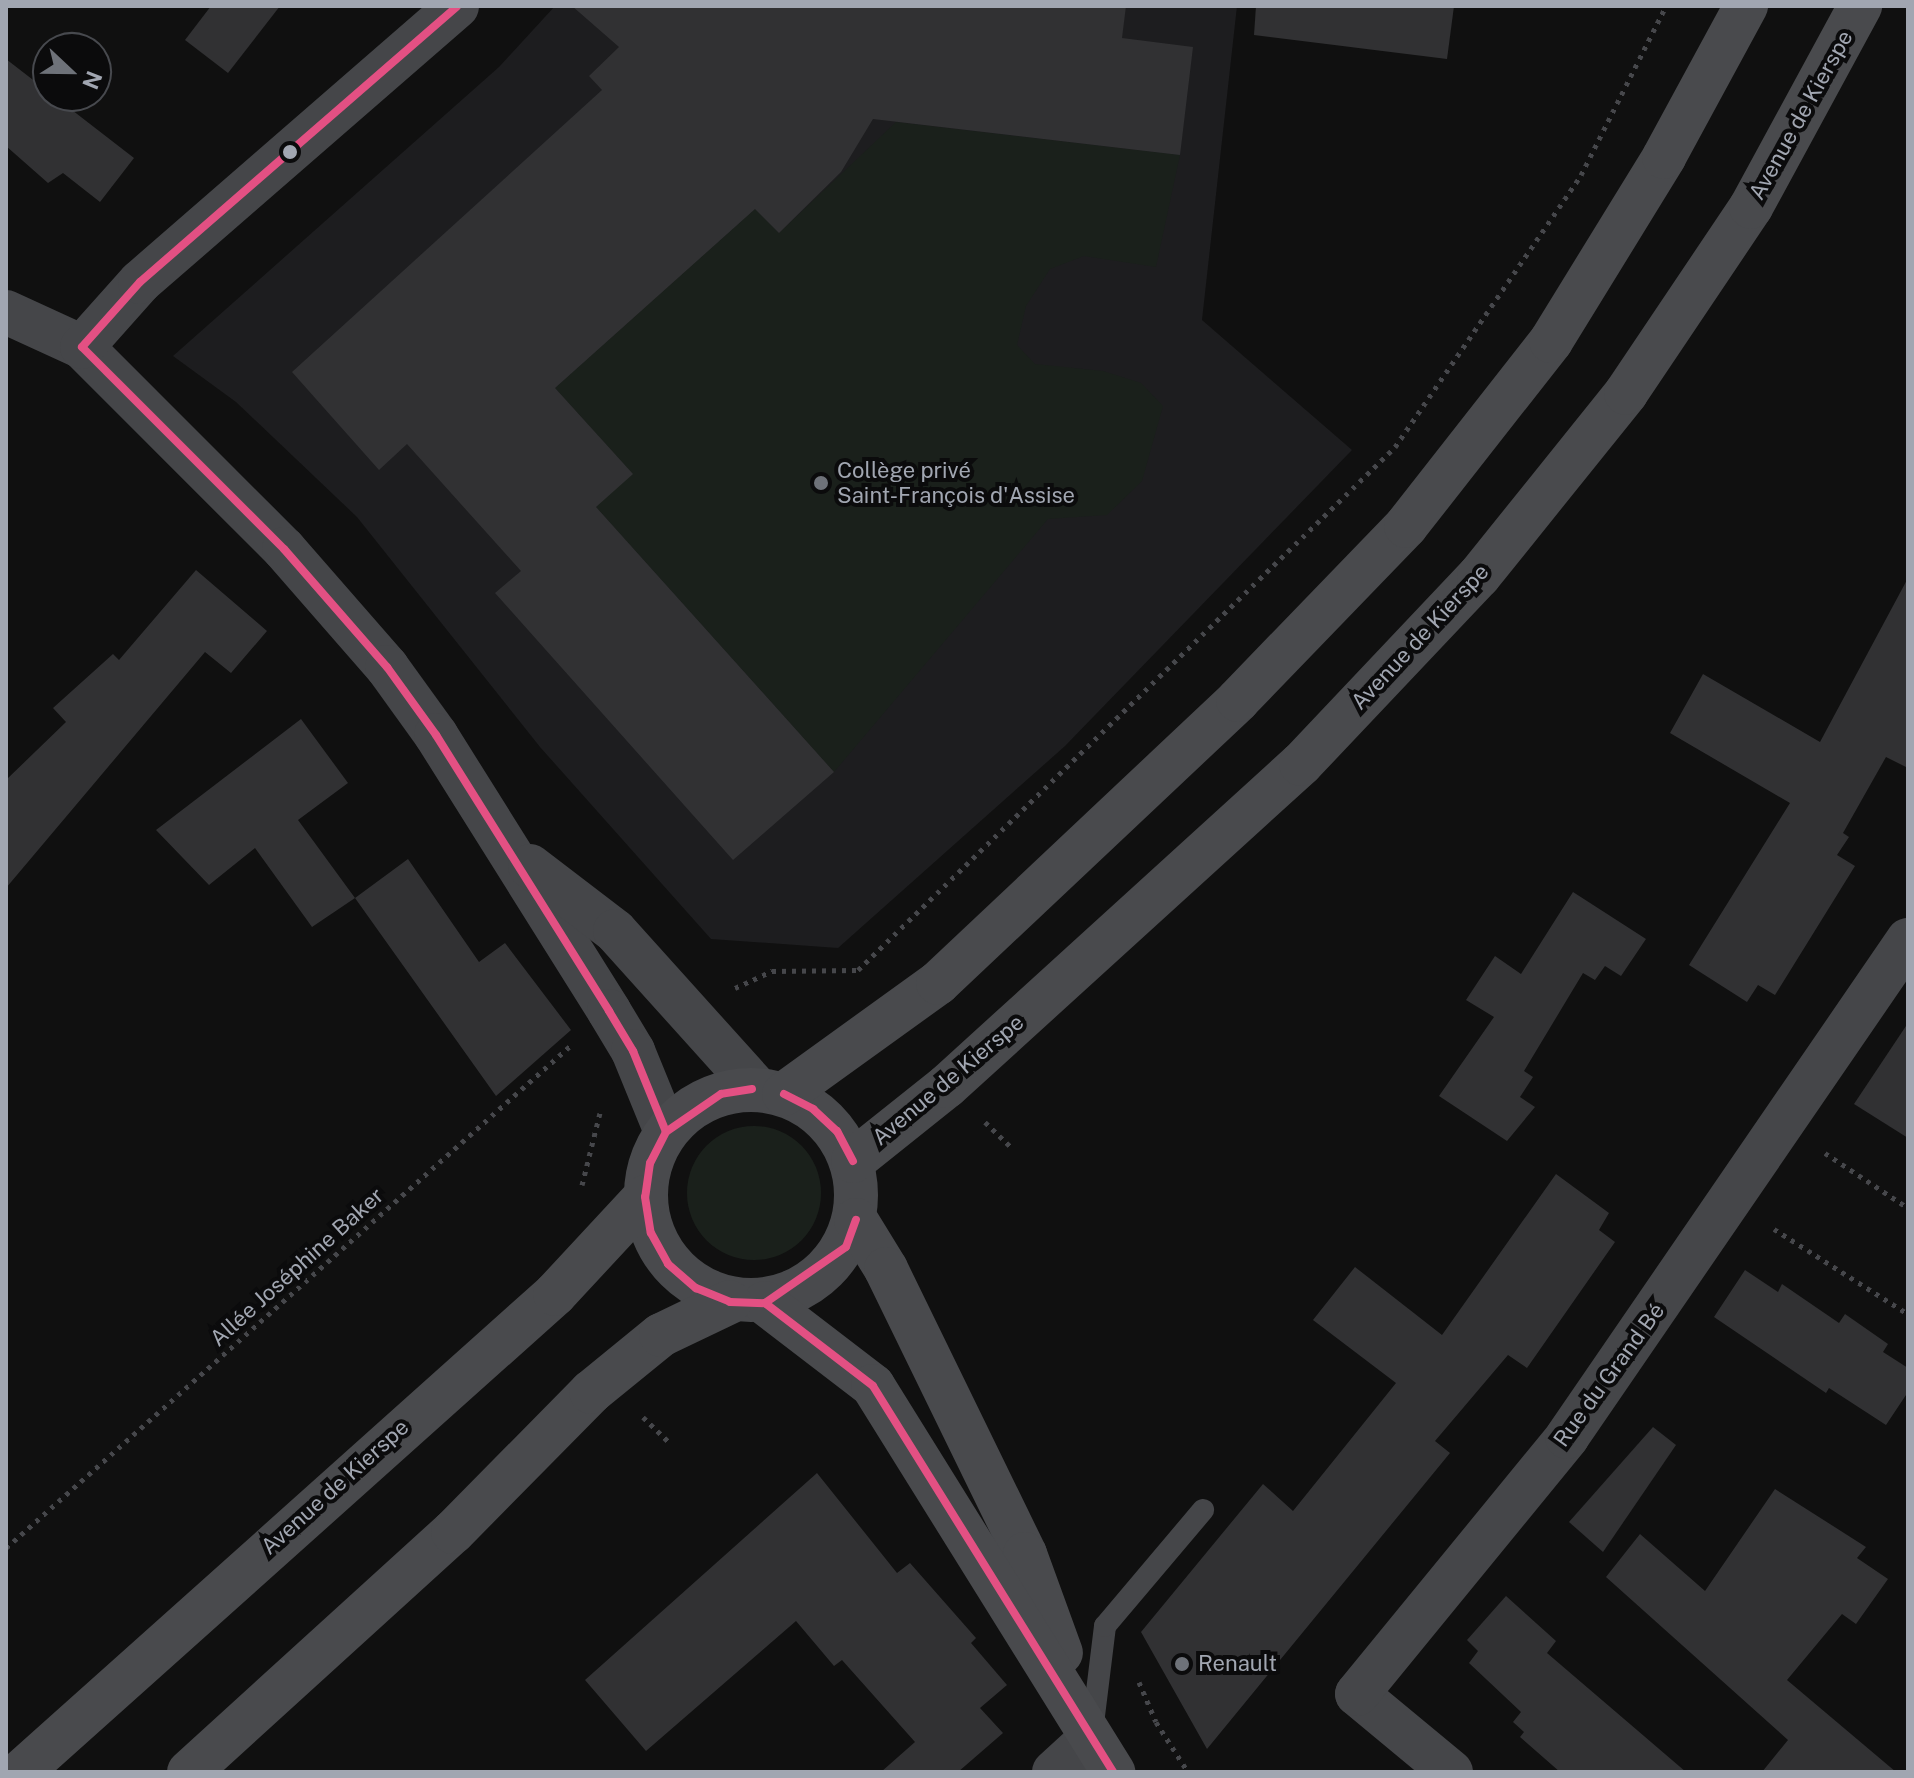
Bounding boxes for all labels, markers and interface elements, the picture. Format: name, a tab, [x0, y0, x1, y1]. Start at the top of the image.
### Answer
street label: Avenue de Kierspe	[1743, 26, 1859, 204]
north arrow	[32, 32, 112, 112]
text: N	[77, 67, 108, 93]
unlabelled marker	[282, 144, 298, 160]
place label: Collège privé Saint-François d'Assise	[837, 457, 1075, 508]
marker: Collège privé Saint-François d'Assise	[812, 474, 830, 492]
street label: Avenue de Kierspe	[1346, 559, 1494, 715]
street label: Avenue de Kierspe	[867, 1009, 1029, 1151]
street label: Allée Joséphine Baker	[205, 1182, 389, 1352]
street label: Rue du Grand Bé	[1548, 1298, 1670, 1452]
street label: Avenue de Kierspe	[256, 1414, 414, 1560]
place label: Renault	[1198, 1651, 1277, 1677]
marker: Renault	[1173, 1655, 1191, 1673]

